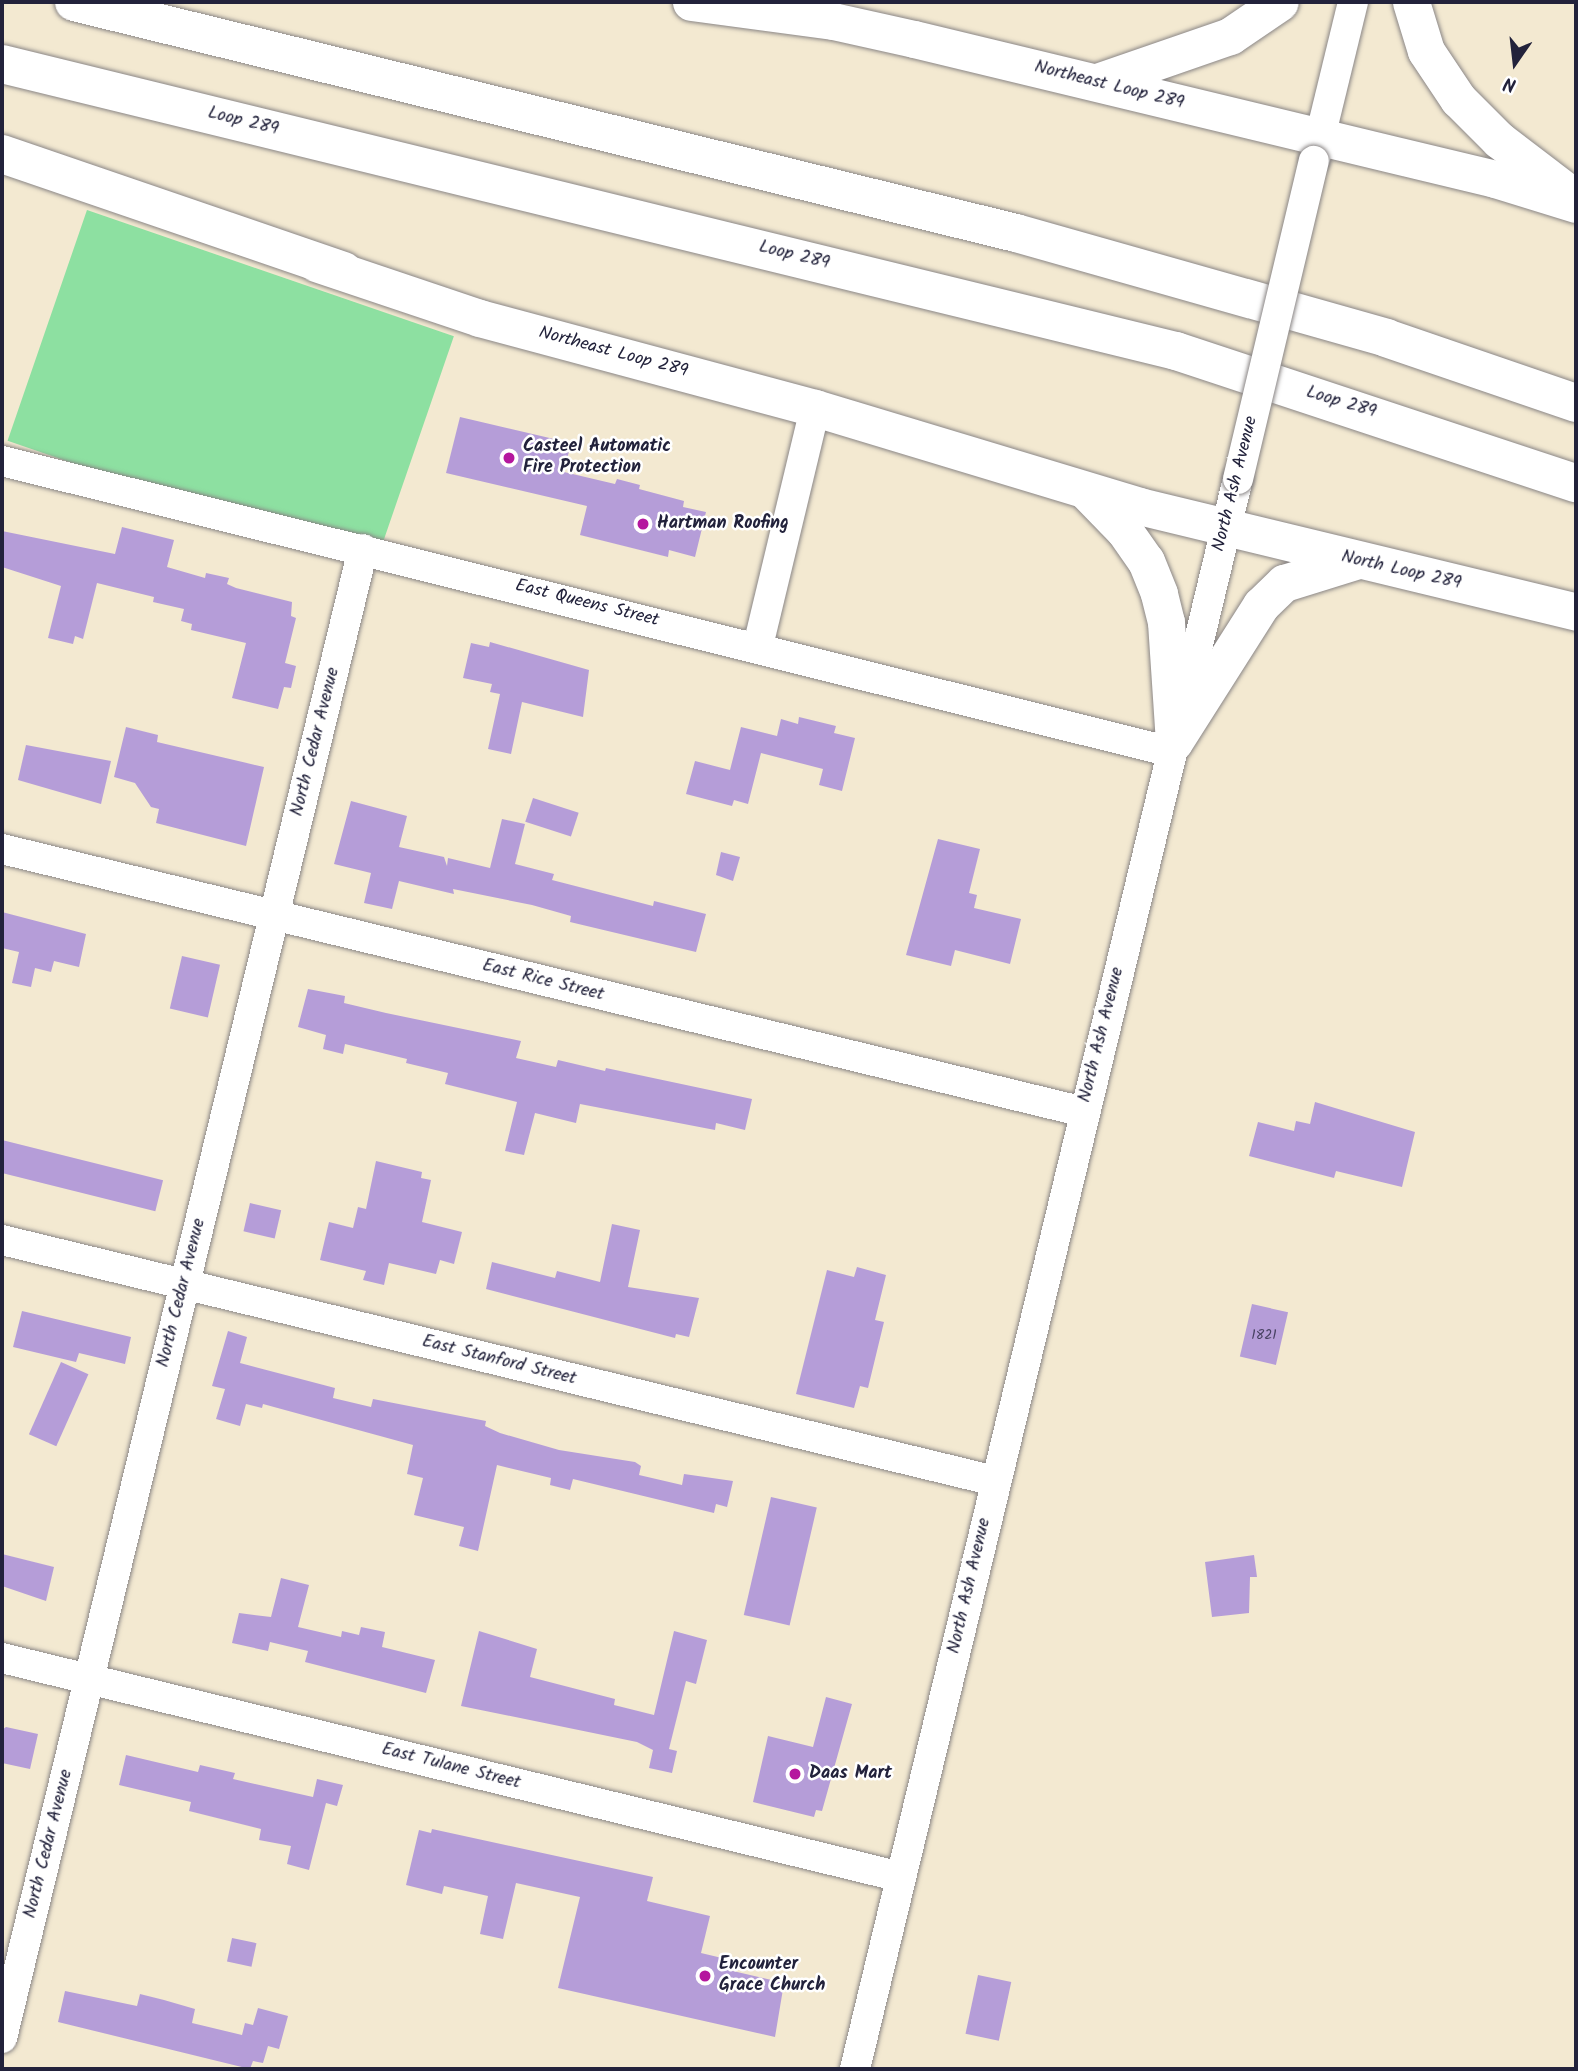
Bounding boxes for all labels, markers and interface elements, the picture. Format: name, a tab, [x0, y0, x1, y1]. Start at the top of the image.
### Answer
north arrow	[1480, 28, 1550, 98]
street label: Northeast Loop 289	[1032, 57, 1186, 115]
text: N	[1500, 67, 1519, 99]
street label: Loop 289	[205, 103, 281, 141]
street label: Loop 289	[756, 237, 832, 275]
street label: Northeast Loop 289	[536, 323, 690, 383]
street label: Loop 289	[1303, 382, 1379, 424]
street label: North Ash Avenue	[1209, 414, 1263, 554]
place label: Casteel Automatic Fire Protection	[523, 437, 671, 480]
marker: Casteel Automatic Fire Protection	[501, 450, 517, 466]
place label: Hartman Roofing	[657, 513, 789, 535]
marker: Hartman Roofing	[635, 516, 651, 532]
street label: North Loop 289	[1339, 547, 1463, 595]
street label: East Queens Street	[513, 576, 661, 632]
street label: North Cedar Avenue	[287, 665, 345, 819]
street label: East Rice Street	[480, 955, 606, 1007]
street label: North Ash Avenue	[1075, 965, 1129, 1105]
street label: North Cedar Avenue	[153, 1216, 211, 1370]
house number: 1821	[1251, 1327, 1277, 1343]
street label: East Stanford Street	[420, 1331, 578, 1391]
street label: North Ash Avenue	[944, 1516, 996, 1656]
street label: East Tulane Street	[379, 1739, 523, 1795]
place label: Daas Mart	[809, 1763, 892, 1785]
marker: Daas Mart	[787, 1766, 803, 1782]
street label: North Cedar Avenue	[20, 1767, 78, 1921]
place label: Encounter Grace Church	[719, 1955, 825, 1997]
marker: Encounter Grace Church	[697, 1968, 713, 1984]

